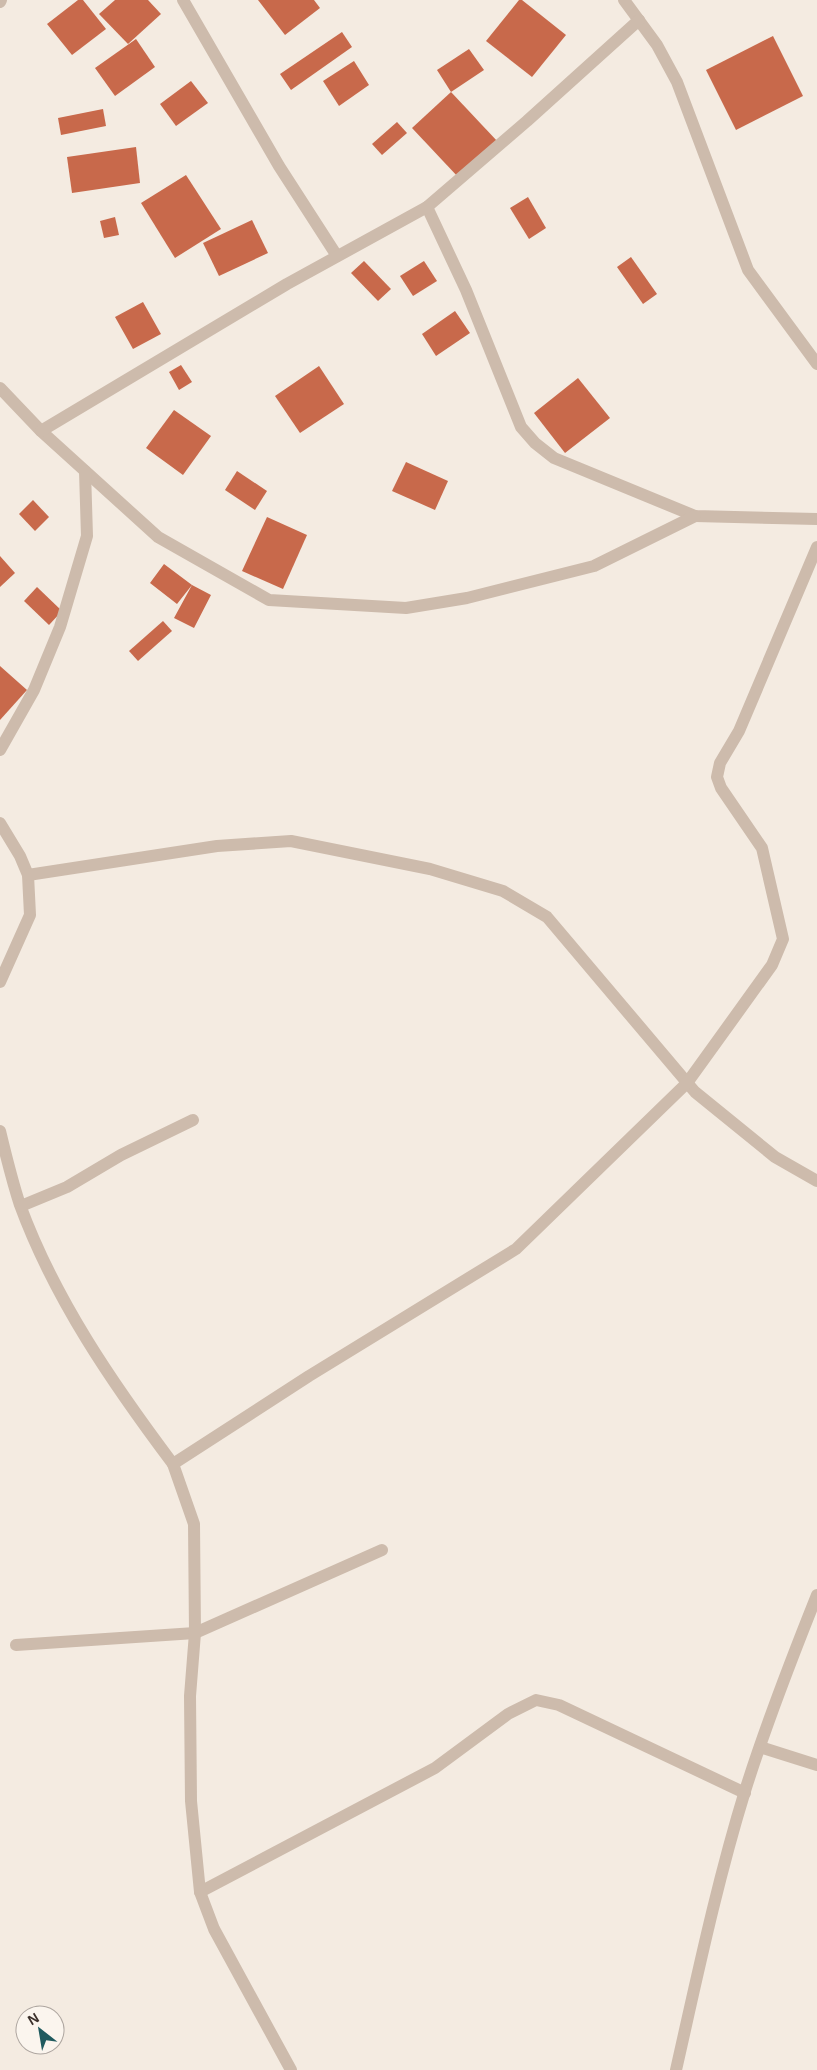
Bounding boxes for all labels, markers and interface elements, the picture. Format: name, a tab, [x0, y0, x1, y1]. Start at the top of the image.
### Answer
north arrow	[15, 2005, 65, 2055]
text: N	[25, 2009, 42, 2028]

